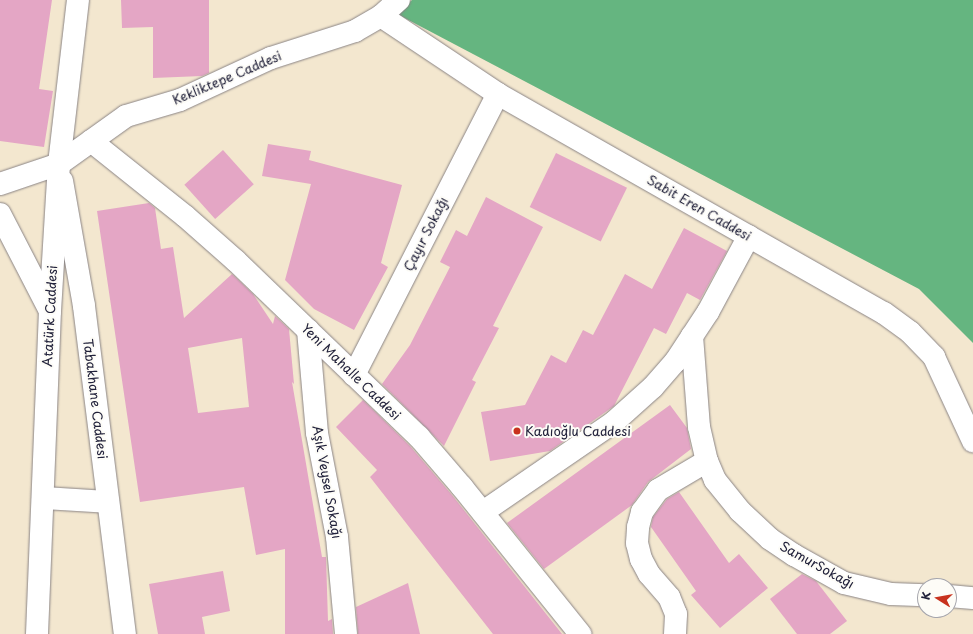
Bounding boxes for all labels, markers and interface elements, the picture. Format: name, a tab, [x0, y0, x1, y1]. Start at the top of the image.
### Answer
street label: Kekliktepe Caddesi	[170, 48, 284, 108]
street label: Sabit Eren Caddesi	[643, 171, 755, 245]
street label: Çayır Sokağı	[401, 194, 451, 274]
street label: Atatürk Caddesi	[40, 264, 60, 368]
street label: Yeni Mahalle Caddesi	[298, 320, 404, 424]
street label: Tabakhane Caddesi	[80, 338, 110, 460]
street label: Aşık Veysel Sokağı	[309, 423, 345, 541]
place label: Kadıoğlu Caddesi	[525, 423, 632, 439]
marker: Kadıoğlu Caddesi	[512, 426, 522, 436]
street label: SamurSokağı	[777, 538, 857, 592]
north arrow	[917, 578, 957, 618]
text: K	[917, 590, 935, 601]

